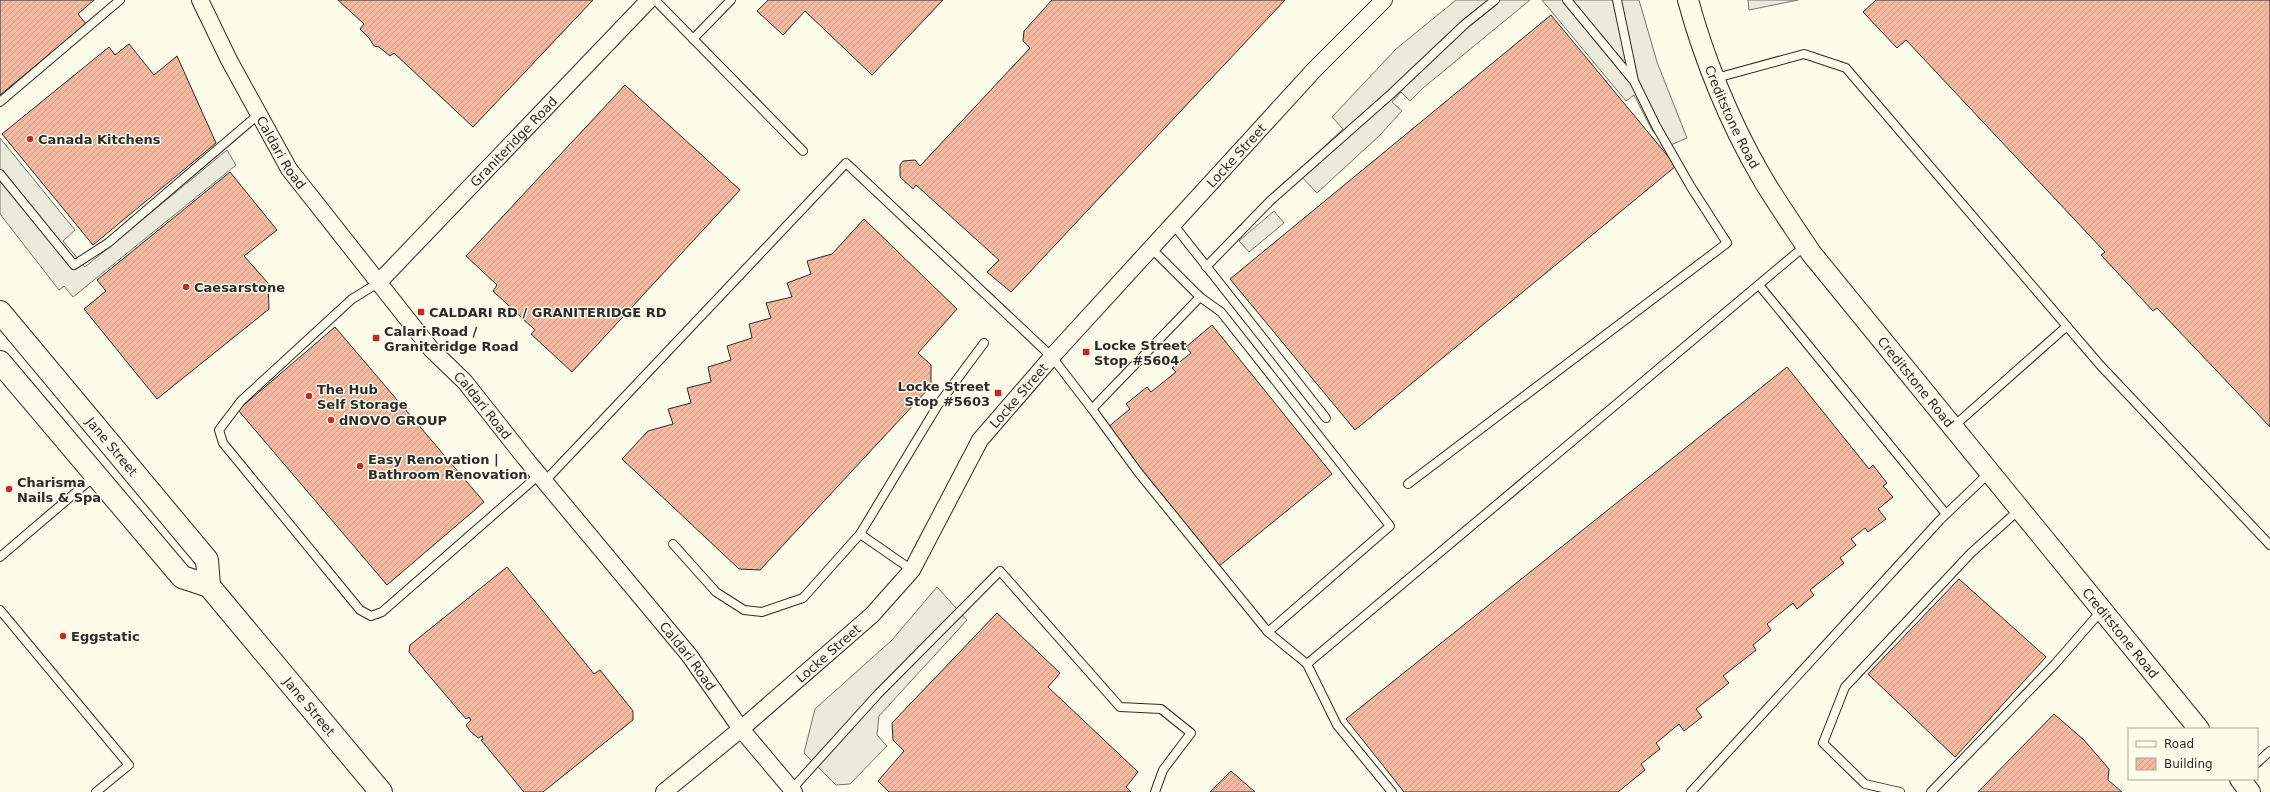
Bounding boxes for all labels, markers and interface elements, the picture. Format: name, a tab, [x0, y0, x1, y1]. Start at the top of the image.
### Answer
street label: Creditstone Road	[1702, 63, 1762, 171]
street label: Graniteridge Road	[467, 94, 560, 190]
street label: Caldari Road	[253, 114, 309, 192]
street label: Locke Street	[1204, 121, 1269, 191]
place label: Canada Kitchens	[38, 132, 161, 147]
marker: Canada Kitchens	[25, 134, 35, 144]
place label: Caesarstone	[194, 280, 285, 295]
marker: Caesarstone	[181, 282, 191, 292]
place label: CALDARI RD / GRANITERIDGE RD	[429, 305, 667, 320]
marker: CALDARI RD / GRANITERIDGE RD	[416, 307, 426, 317]
place label: Calari Road / Graniteridge Road	[384, 324, 518, 354]
marker: Calari Road / Graniteridge Road	[371, 333, 381, 343]
street label: Creditstone Road	[1874, 334, 1957, 430]
place label: Locke Street Stop #5604	[1094, 338, 1186, 368]
marker: Locke Street Stop #5604	[1081, 347, 1091, 357]
street label: Locke Street	[987, 360, 1051, 431]
street label: Caldari Road	[451, 369, 514, 442]
place label: Locke Street Stop #5603	[898, 379, 990, 409]
place label: The Hub Self Storage	[317, 382, 408, 412]
marker: Locke Street Stop #5603	[993, 388, 1003, 398]
marker: The Hub Self Storage	[304, 391, 314, 401]
place label: dNOVO GROUP	[339, 413, 447, 428]
street label: Jane Street	[82, 414, 141, 479]
marker: dNOVO GROUP	[326, 415, 336, 425]
place label: Easy Renovation | Bathroom Renovation	[368, 452, 528, 482]
marker: Easy Renovation | Bathroom Renovation	[355, 461, 365, 471]
place label: Charisma Nails & Spa	[17, 475, 101, 505]
marker: Charisma Nails & Spa	[4, 484, 14, 494]
street label: Creditstone Road	[2079, 585, 2161, 681]
street label: Caldari Road	[656, 619, 719, 694]
street label: Locke Street	[793, 621, 864, 686]
place label: Eggstatic	[71, 629, 140, 644]
marker: Eggstatic	[58, 631, 68, 641]
street label: Jane Street	[280, 674, 338, 739]
legend	[2128, 728, 2258, 780]
text: Road	[2164, 737, 2194, 751]
text: Building	[2164, 757, 2213, 771]

